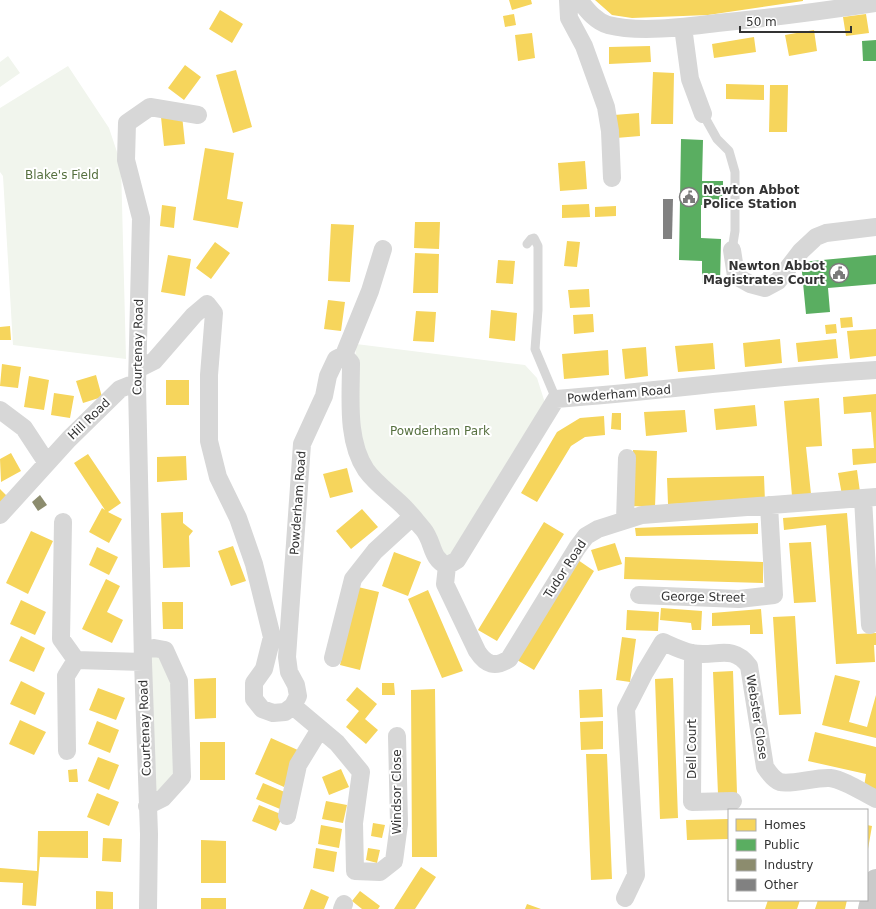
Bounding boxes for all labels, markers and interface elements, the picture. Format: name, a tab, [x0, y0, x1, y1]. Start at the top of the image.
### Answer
scale bar	[740, 8, 851, 34]
text: 50 m	[746, 15, 777, 29]
park label: Blake's Field	[25, 168, 99, 182]
place label: Newton Abbot Police Station	[703, 183, 800, 211]
public building icon: Newton Abbot Police Station	[678, 186, 700, 208]
place label: Newton Abbot Magistrates Court	[703, 259, 825, 287]
public building icon: Newton Abbot Magistrates Court	[828, 262, 850, 284]
street label: Courtenay Road	[130, 299, 146, 395]
street label: Powderham Road	[566, 382, 672, 406]
street label: Hill Road	[65, 396, 113, 442]
park label: Powderham Park	[390, 424, 490, 438]
street label: Powderham Road	[287, 451, 309, 555]
street label: Tudor Road	[540, 537, 589, 602]
street label: George Street	[661, 589, 745, 605]
street label: Webster Close	[743, 673, 771, 761]
street label: Courtenay Road	[136, 680, 154, 776]
street label: Dell Court	[685, 719, 699, 779]
street label: Windsor Close	[390, 749, 404, 835]
legend	[728, 809, 868, 901]
text: Homes	[764, 818, 806, 832]
text: Public	[764, 838, 800, 852]
text: Industry	[764, 858, 813, 872]
text: Other	[764, 878, 798, 892]

